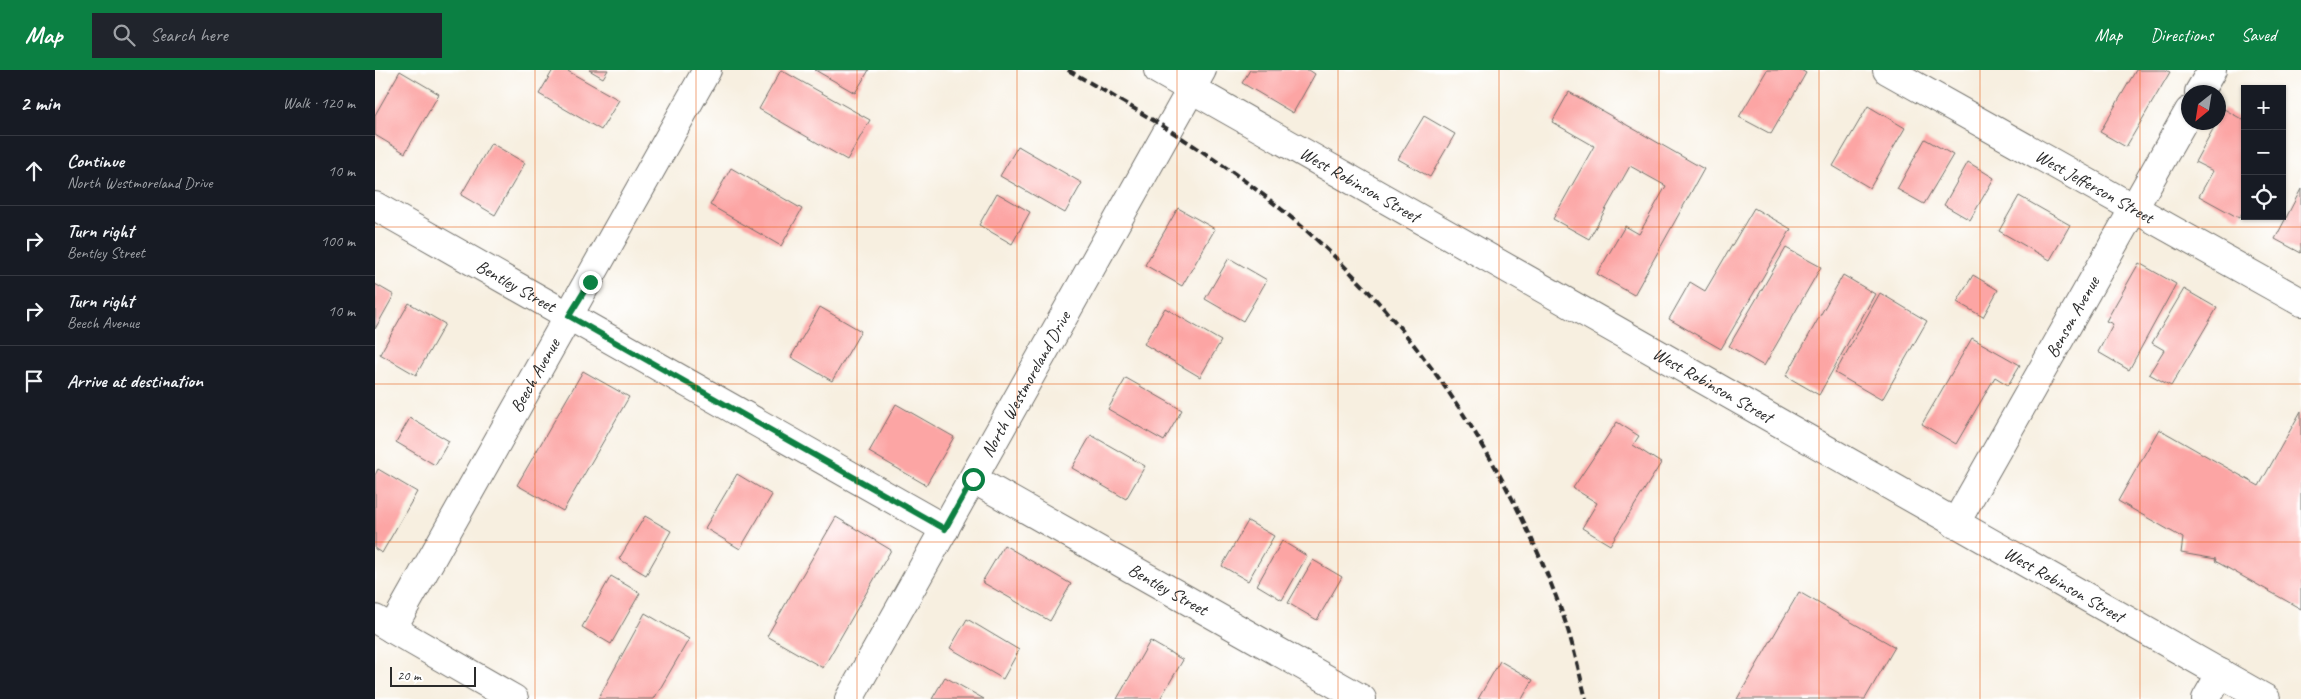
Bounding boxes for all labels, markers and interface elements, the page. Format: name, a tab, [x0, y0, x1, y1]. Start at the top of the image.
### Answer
search box	[92, 13, 442, 58]
text: Map	[25, 20, 62, 50]
icon: search	[110, 21, 138, 49]
text: Search here	[150, 23, 228, 47]
text: Map	[2095, 24, 2122, 46]
text: Directions	[2150, 24, 2213, 46]
text: Saved	[2241, 24, 2276, 46]
north arrow	[2181, 85, 2226, 130]
map controls	[2241, 85, 2286, 220]
button: +	[2241, 85, 2286, 130]
text: 2 min	[20, 90, 60, 116]
text: Walk · 120 m	[283, 93, 355, 113]
button: −	[2241, 130, 2286, 175]
street label: West Robinson Street	[1296, 142, 1426, 229]
street label: West Jefferson Street	[2032, 144, 2159, 229]
text: Continue	[67, 149, 124, 173]
icon: ahead	[20, 157, 48, 185]
text: 10 m	[328, 161, 355, 181]
text: North Westmoreland Drive	[67, 173, 212, 193]
button: locate	[2241, 175, 2286, 220]
text: Turn right	[67, 219, 134, 243]
icon: right	[20, 227, 48, 255]
text: 100 m	[321, 231, 355, 251]
text: Bentley Street	[67, 243, 145, 263]
street label: Bentley Street	[472, 255, 561, 318]
route end	[579, 271, 602, 294]
street label: Benson Avenue	[2041, 271, 2105, 361]
text: Turn right	[67, 289, 134, 313]
icon: right	[20, 297, 48, 325]
text: 10 m	[328, 301, 355, 321]
street label: North Westmoreland Drive	[976, 306, 1076, 461]
text: Beech Avenue	[67, 313, 139, 333]
street label: Beech Avenue	[505, 334, 565, 416]
street label: West Robinson Street	[1649, 342, 1779, 429]
icon: arrive	[20, 367, 48, 395]
text: Arrive at destination	[67, 369, 203, 393]
route start	[962, 468, 985, 491]
street label: West Robinson Street	[2000, 542, 2131, 629]
street label: Bentley Street	[1124, 558, 1213, 621]
scale bar	[390, 664, 476, 687]
text: 20 m	[397, 667, 421, 684]

